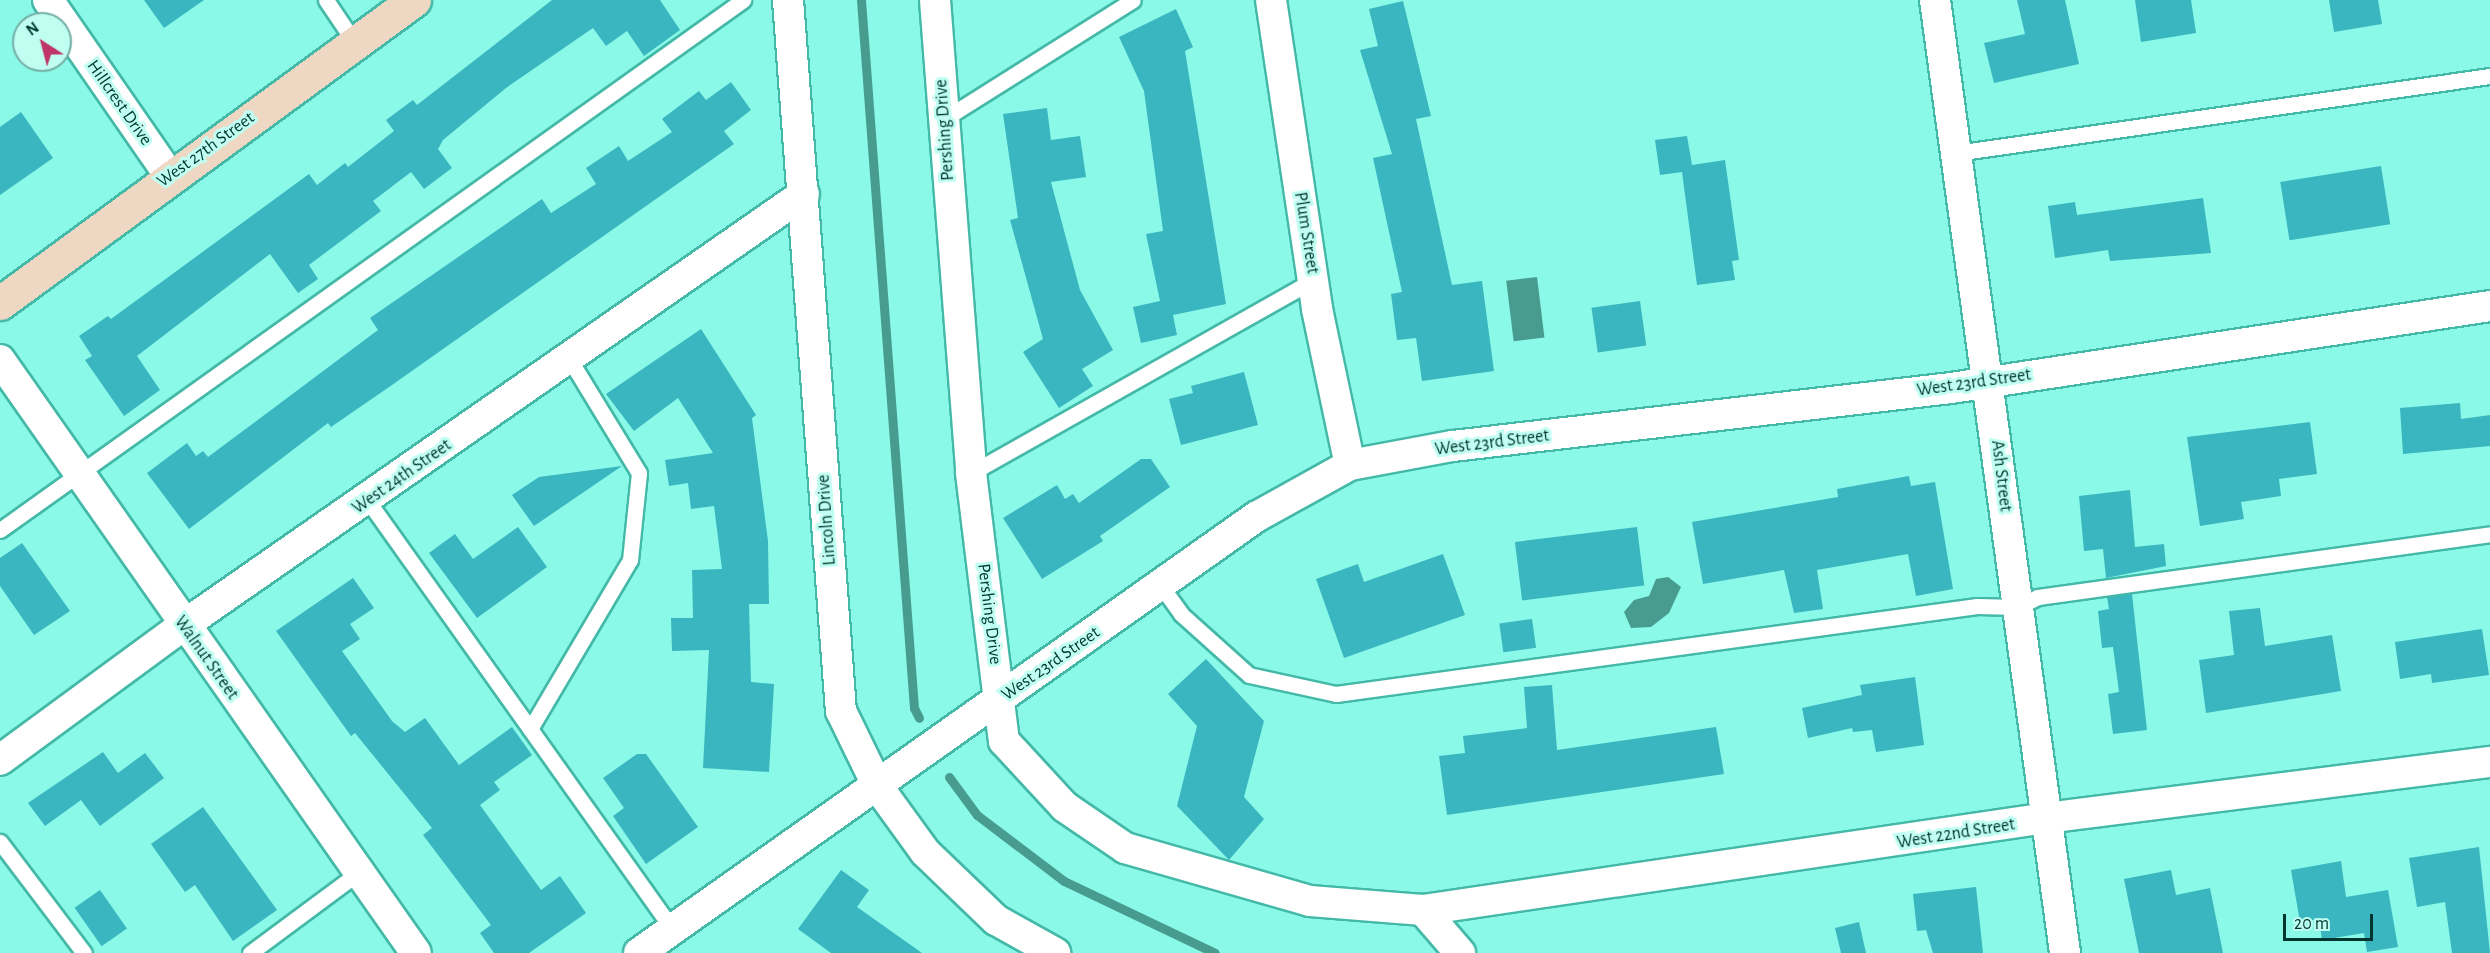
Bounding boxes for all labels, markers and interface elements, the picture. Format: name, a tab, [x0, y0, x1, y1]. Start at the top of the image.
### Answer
north arrow	[12, 12, 72, 72]
text: N	[23, 19, 42, 39]
street label: Hillcrest Drive	[82, 56, 156, 150]
street label: Pershing Drive	[931, 79, 959, 181]
street label: West 27th Street	[153, 107, 259, 193]
street label: Plum Street	[1289, 191, 1323, 275]
street label: West 23rd Street	[1916, 364, 2032, 402]
street label: West 23rd Street	[1434, 425, 1550, 461]
street label: West 24th Street	[348, 435, 456, 519]
street label: Ash Street	[1986, 439, 2016, 513]
street label: Lincoln Drive	[813, 474, 841, 566]
street label: Pershing Drive	[972, 562, 1006, 666]
street label: Walnut Street	[169, 612, 243, 704]
street label: West 23rd Street	[998, 622, 1104, 706]
street label: West 22nd Street	[1895, 814, 2017, 854]
scale bar	[2286, 902, 2376, 940]
text: 20 m	[2294, 915, 2329, 933]

